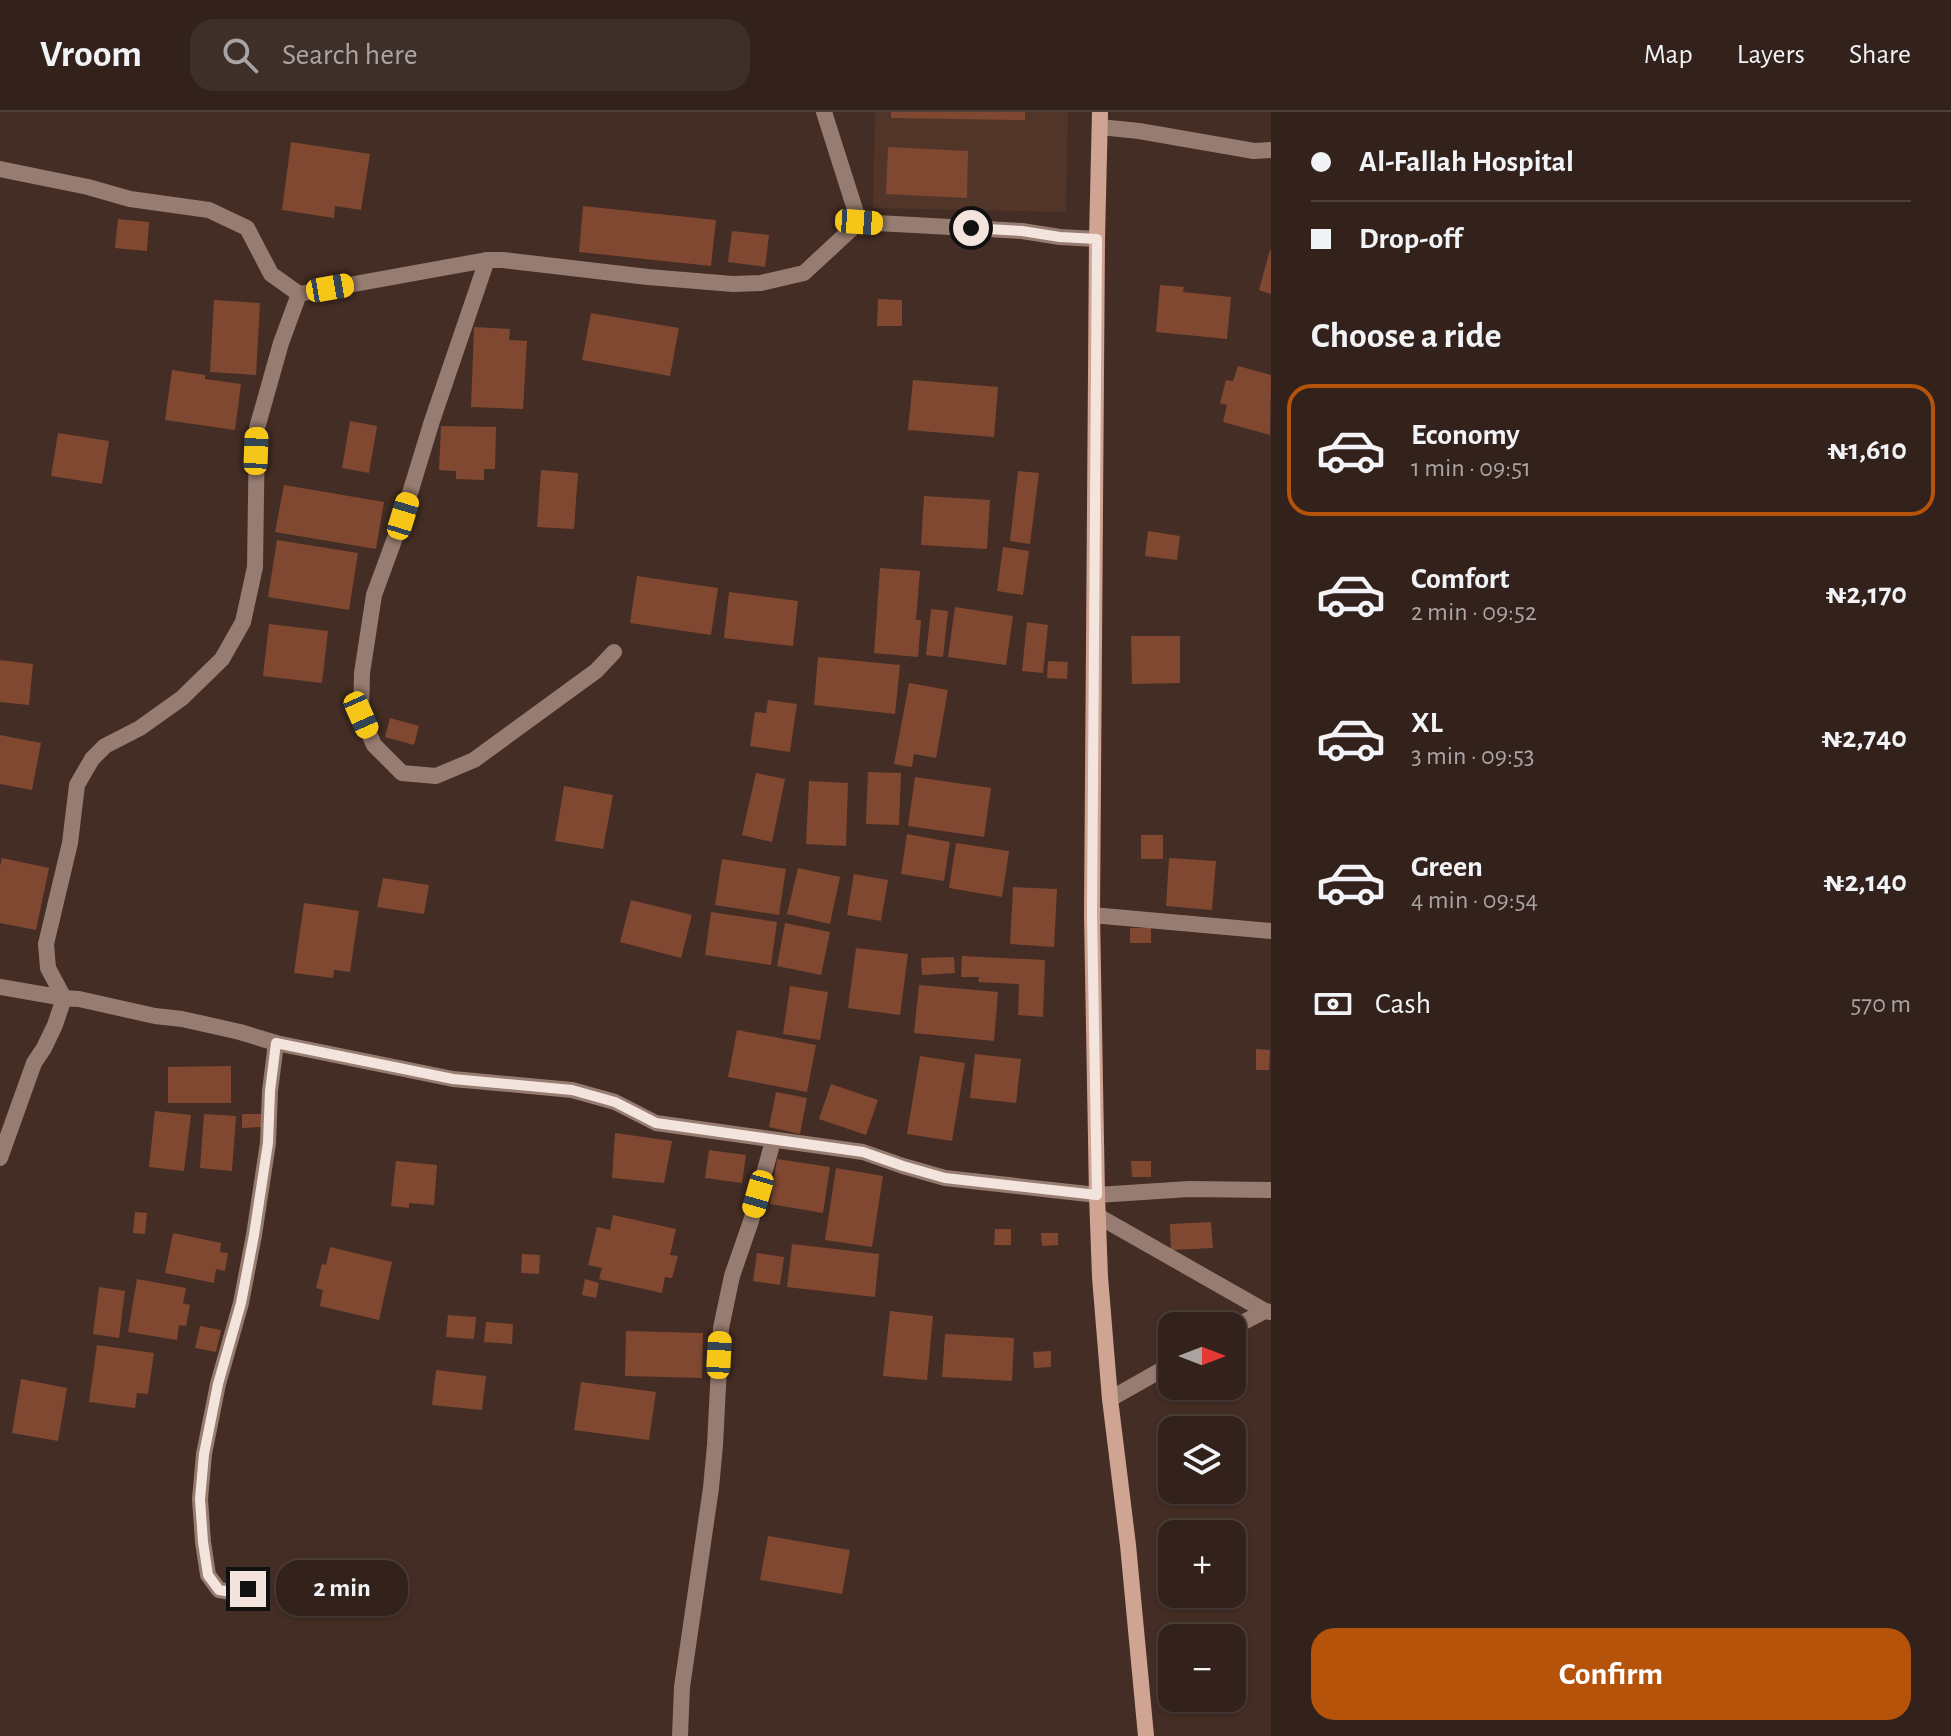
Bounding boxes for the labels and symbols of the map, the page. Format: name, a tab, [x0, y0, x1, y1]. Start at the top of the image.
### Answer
car	[834, 208, 884, 236]
route start	[953, 210, 989, 246]
car	[304, 272, 356, 304]
car	[243, 427, 269, 475]
car	[385, 490, 421, 542]
car	[340, 688, 382, 742]
car	[740, 1168, 776, 1220]
north arrow	[1158, 1312, 1246, 1400]
car	[706, 1330, 732, 1380]
callout: 2 min	[276, 1561, 408, 1617]
route end	[230, 1571, 266, 1607]

